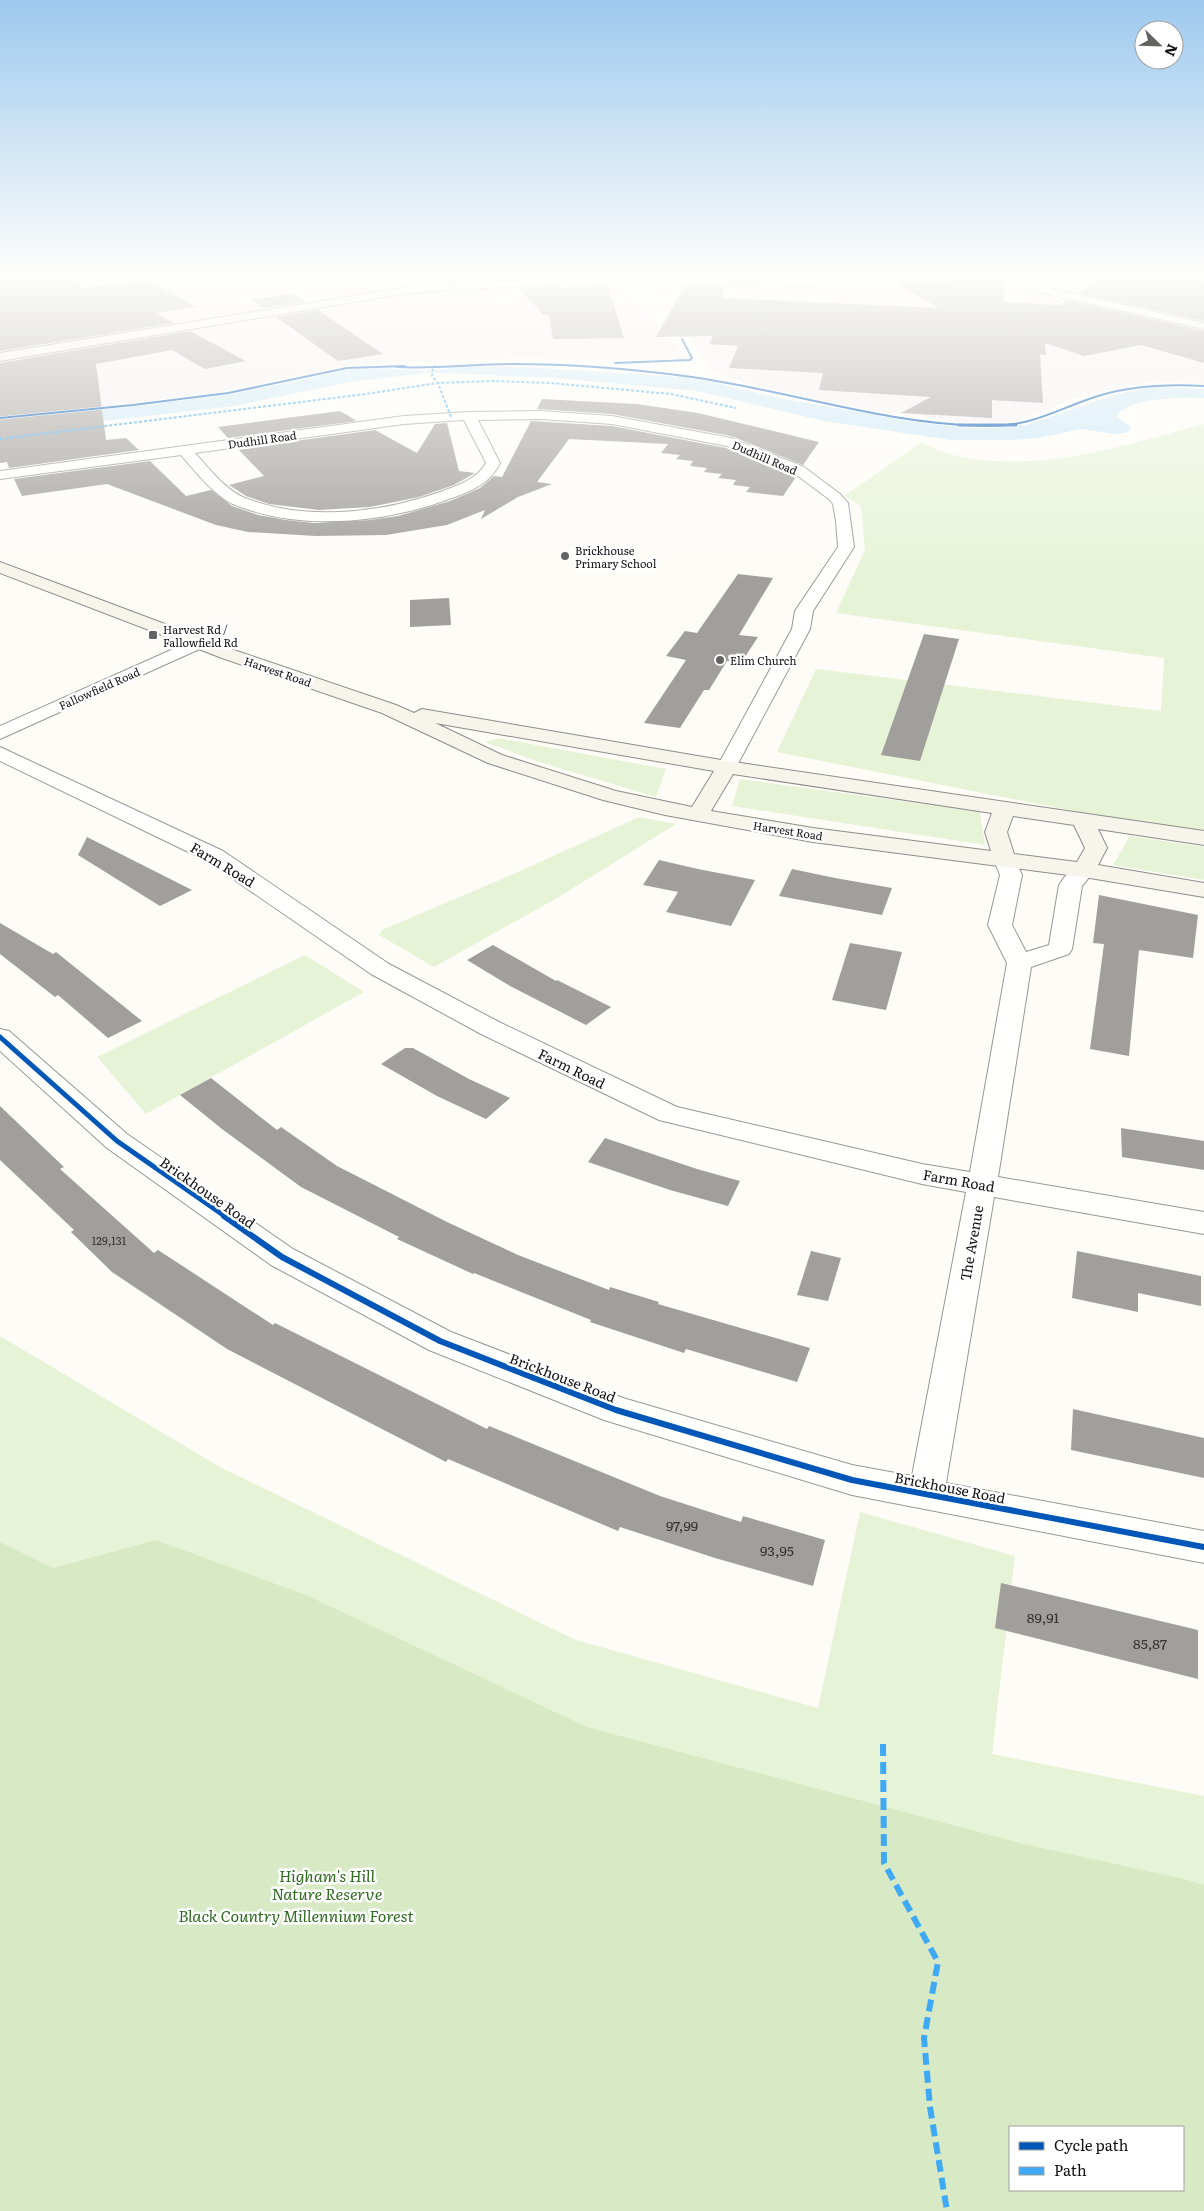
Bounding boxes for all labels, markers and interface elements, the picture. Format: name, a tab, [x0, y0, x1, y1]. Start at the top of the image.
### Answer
north arrow	[1134, 20, 1184, 70]
text: N	[1160, 41, 1183, 60]
street label: Dudhill Road	[227, 426, 298, 452]
street label: Dudhill Road	[730, 436, 800, 478]
place label: Brickhouse Primary School	[575, 542, 657, 571]
marker: Brickhouse Primary School	[559, 550, 571, 562]
place label: Harvest Rd / Fallowfield Rd	[163, 621, 238, 650]
marker: Harvest Rd / Fallowfield Rd	[147, 629, 159, 641]
street label: Harvest Road	[242, 652, 314, 690]
place label: Elim Church	[730, 652, 797, 668]
marker: Elim Church	[714, 654, 726, 666]
street label: Fallowfield Road	[56, 663, 142, 713]
street label: Harvest Road	[752, 817, 824, 843]
street label: Farm Road	[187, 837, 260, 891]
street label: Farm Road	[535, 1043, 609, 1093]
street label: Brickhouse Road	[156, 1152, 260, 1233]
street label: Farm Road	[922, 1164, 997, 1196]
street label: The Avenue	[955, 1204, 987, 1282]
house number: 129,131	[92, 1232, 127, 1248]
street label: Brickhouse Road	[507, 1348, 619, 1407]
street label: Brickhouse Road	[893, 1466, 1008, 1508]
house number: 97,99	[666, 1515, 698, 1535]
house number: 93,95	[760, 1540, 794, 1560]
house number: 89,91	[1027, 1607, 1060, 1627]
house number: 85,87	[1133, 1633, 1167, 1653]
park label: Higham's Hill Nature Reserve	[272, 1863, 382, 1905]
park label: Black Country Millennium Forest	[178, 1903, 414, 1927]
legend	[1009, 2126, 1184, 2191]
text: Cycle path	[1054, 2133, 1129, 2156]
text: Path	[1054, 2158, 1087, 2181]

